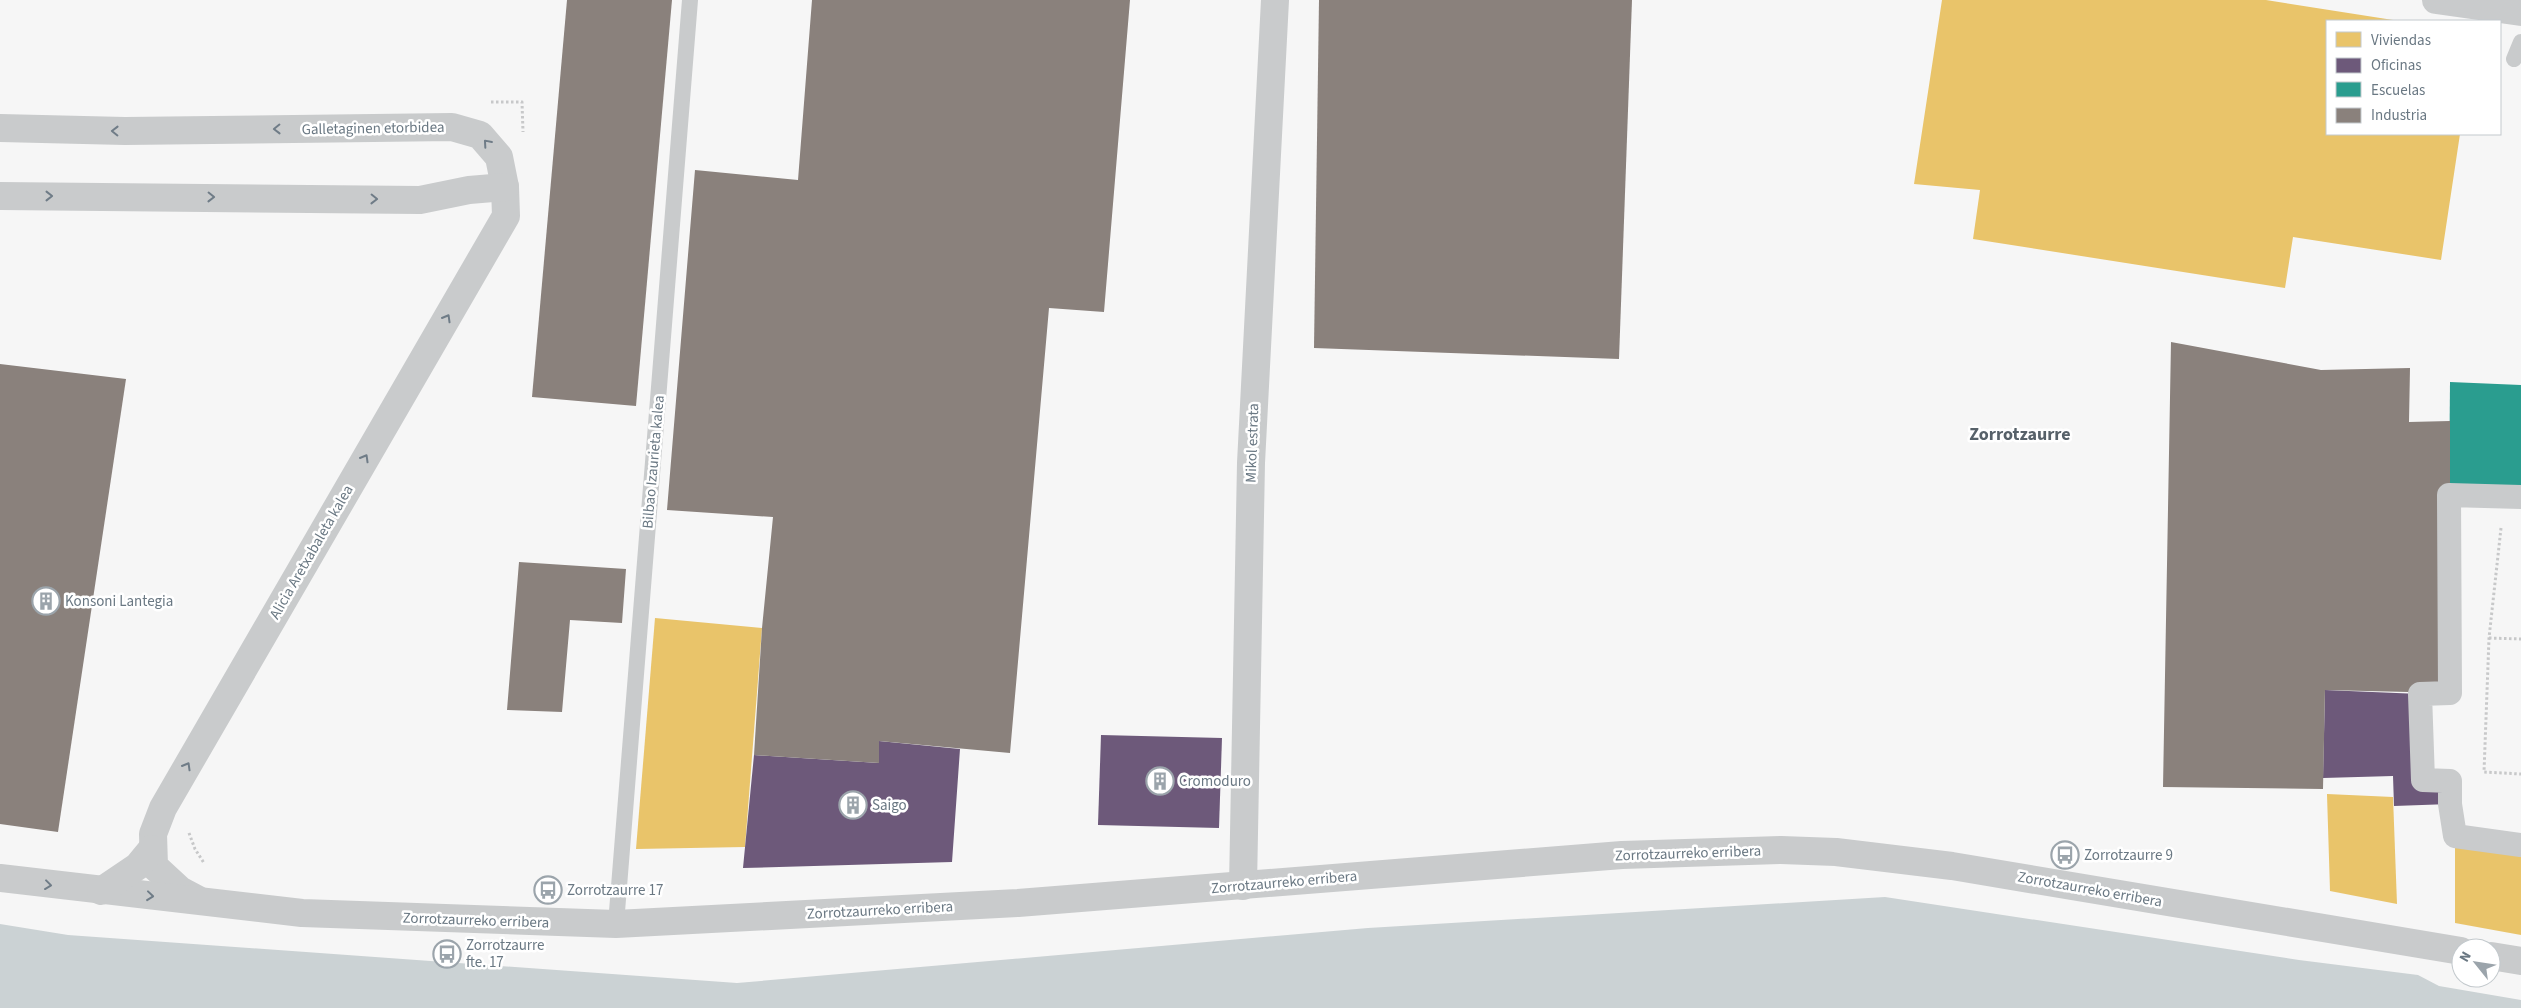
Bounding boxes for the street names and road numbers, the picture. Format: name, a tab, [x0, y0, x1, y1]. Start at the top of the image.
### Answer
street label: Galletaginen etorbidea	[301, 117, 445, 140]
street label: Bilbao Izaurieta kalea	[637, 395, 670, 530]
street label: Mikol estrata	[1241, 403, 1264, 483]
street label: Alicia Aretxabaleta kalea	[264, 481, 358, 623]
street label: Zorrotzaurreko erribera	[1614, 840, 1762, 867]
street label: Zorrotzaurreko erribera	[1210, 866, 1358, 899]
street label: Zorrotzaurreko erribera	[2016, 866, 2164, 913]
street label: Zorrotzaurreko erribera	[806, 896, 954, 925]
street label: Zorrotzaurreko erribera	[402, 907, 550, 934]

